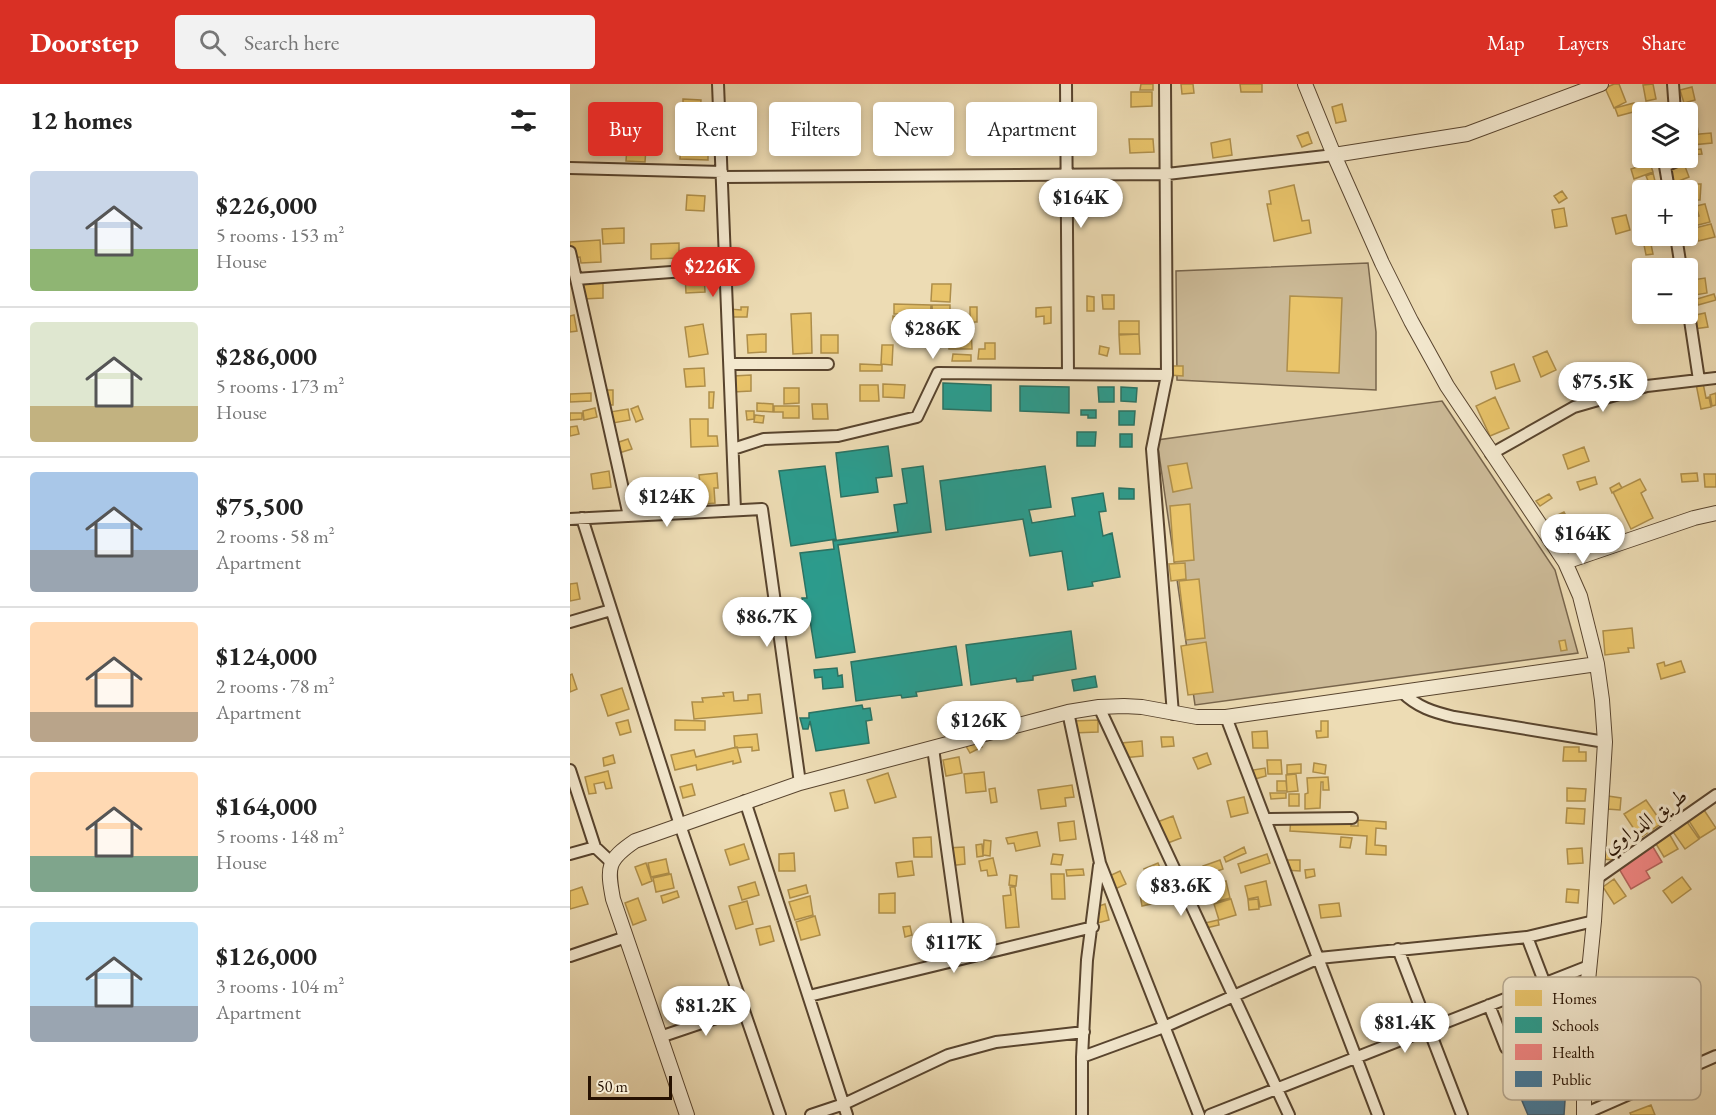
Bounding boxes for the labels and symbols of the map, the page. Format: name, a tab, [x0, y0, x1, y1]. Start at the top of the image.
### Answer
pin: $164K	[1039, 178, 1123, 229]
pin: $226K	[671, 247, 755, 298]
pin: $286K	[891, 309, 975, 360]
pin: $75.5K	[1554, 362, 1652, 413]
pin: $124K	[625, 477, 709, 528]
pin: $164K	[1541, 514, 1625, 565]
pin: $86.7K	[718, 597, 816, 648]
pin: $126K	[937, 701, 1021, 752]
street label: طريق الدراوي	[1597, 781, 1694, 862]
pin: $83.6K	[1132, 866, 1230, 917]
pin: $117K	[912, 923, 996, 974]
legend	[1503, 977, 1701, 1100]
pin: $81.2K	[657, 986, 755, 1037]
text: Homes	[1552, 988, 1597, 1009]
pin: $81.4K	[1356, 1003, 1454, 1054]
text: Schools	[1552, 1015, 1599, 1036]
text: Health	[1552, 1042, 1595, 1063]
text: Public	[1552, 1069, 1592, 1090]
scale bar	[588, 1073, 672, 1100]

